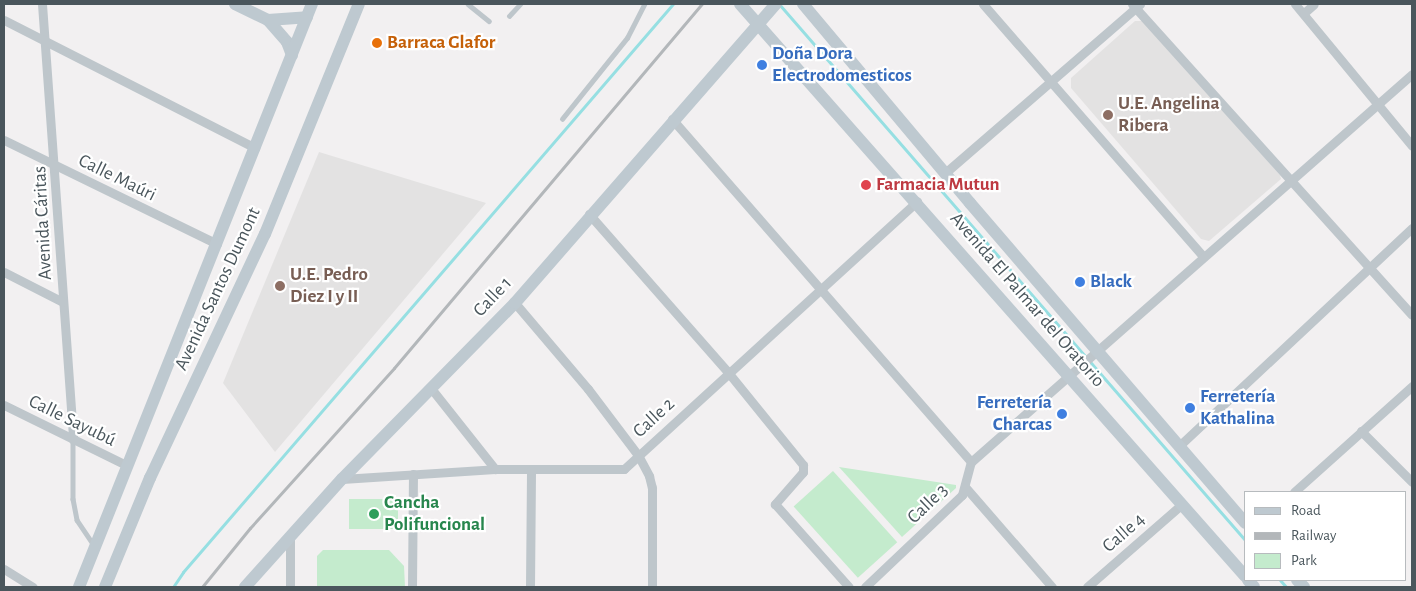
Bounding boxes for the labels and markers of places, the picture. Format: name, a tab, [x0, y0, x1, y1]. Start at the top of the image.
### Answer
place label: Barraca Glafor	[387, 32, 495, 54]
marker: Barraca Glafor	[371, 37, 383, 49]
place label: Doña Dora Electrodomesticos	[772, 43, 912, 87]
marker: Doña Dora Electrodomesticos	[756, 59, 768, 71]
place label: U.E. Angelina Ribera	[1118, 93, 1220, 137]
marker: U.E. Angelina Ribera	[1102, 109, 1114, 121]
place label: Farmacia Mutun	[876, 174, 1000, 196]
marker: Farmacia Mutun	[860, 179, 872, 191]
place label: U.E. Pedro Diez I y II	[290, 264, 368, 308]
place label: Black	[1090, 271, 1132, 293]
marker: Black	[1074, 276, 1086, 288]
marker: U.E. Pedro Diez I y II	[274, 280, 286, 292]
place label: Ferretería Kathalina	[1200, 386, 1275, 430]
place label: Ferretería Charcas	[977, 392, 1052, 436]
marker: Ferretería Kathalina	[1184, 402, 1196, 414]
marker: Ferretería Charcas	[1056, 408, 1068, 420]
place label: Cancha Polifuncional	[384, 492, 485, 536]
marker: Cancha Polifuncional	[368, 508, 380, 520]

